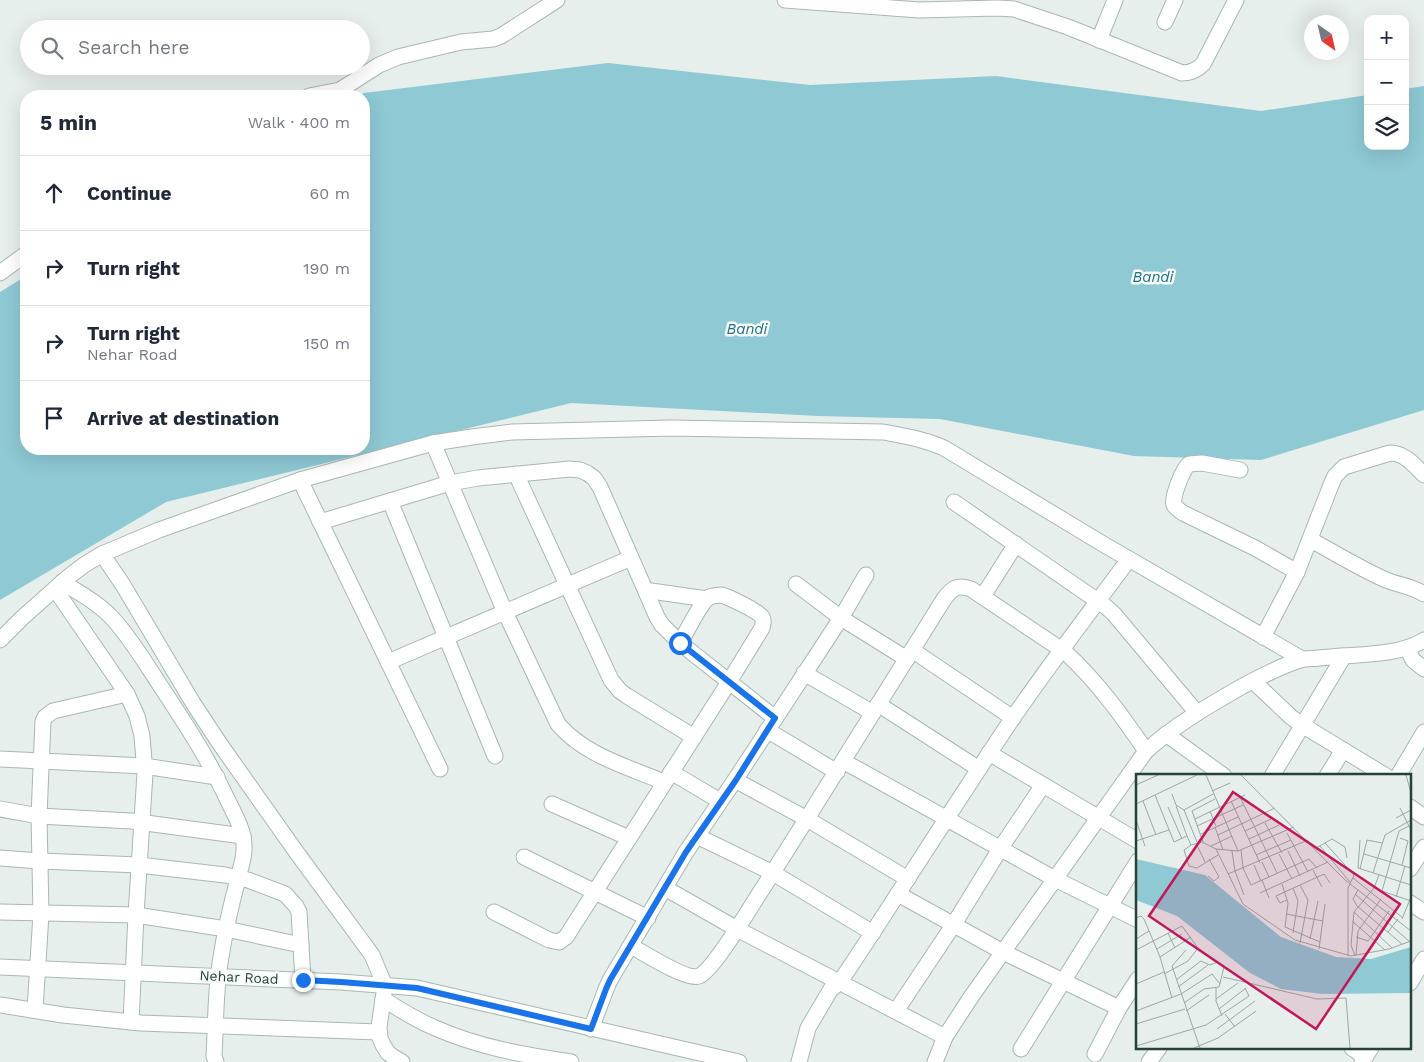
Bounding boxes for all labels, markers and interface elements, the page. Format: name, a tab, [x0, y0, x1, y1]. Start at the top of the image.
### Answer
north arrow	[1304, 15, 1349, 60]
map controls	[1364, 15, 1409, 150]
button: +	[1364, 15, 1409, 60]
search box	[20, 20, 370, 75]
icon: search	[38, 34, 66, 62]
text: Search here	[78, 36, 189, 59]
button: −	[1364, 60, 1409, 105]
button: layers	[1364, 105, 1409, 150]
text: 5 min	[40, 110, 97, 135]
text: Walk · 400 m	[248, 113, 350, 132]
icon: ahead	[40, 179, 68, 207]
text: Continue	[87, 182, 171, 205]
text: 60 m	[310, 184, 350, 203]
icon: right	[40, 254, 68, 282]
text: Turn right	[87, 257, 180, 280]
text: 190 m	[303, 259, 350, 278]
water label: Bandi	[1133, 268, 1175, 286]
water label: Bandi	[727, 320, 769, 338]
text: Turn right	[87, 322, 180, 345]
icon: right	[40, 329, 68, 357]
text: 150 m	[304, 334, 350, 353]
text: Nehar Road	[87, 345, 177, 364]
icon: arrive	[40, 404, 68, 432]
text: Arrive at destination	[87, 407, 279, 430]
route start	[669, 632, 692, 655]
inset map	[1136, 774, 1412, 1050]
street label: Nehar Road	[199, 967, 279, 987]
route end	[292, 969, 315, 992]

